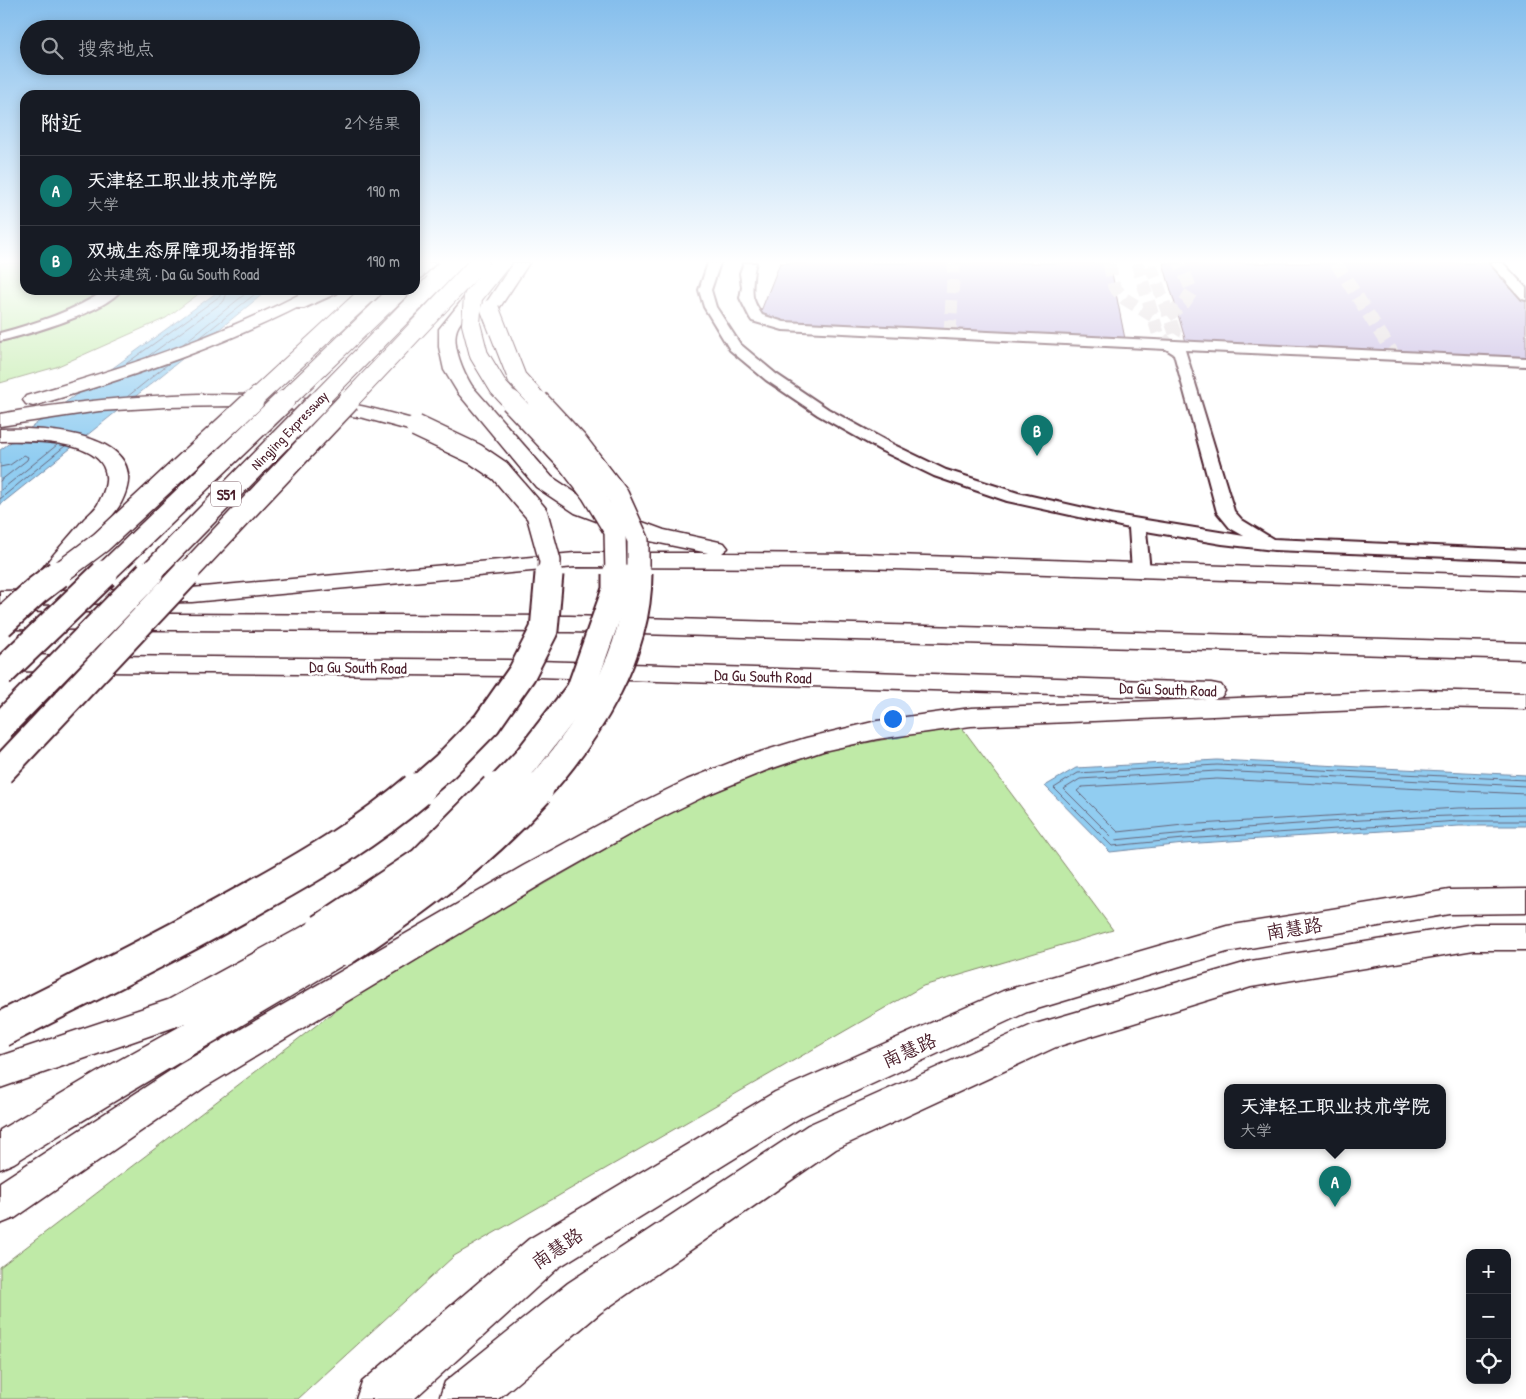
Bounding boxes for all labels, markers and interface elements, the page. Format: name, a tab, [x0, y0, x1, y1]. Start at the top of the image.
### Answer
search box	[20, 20, 420, 75]
icon: search	[38, 34, 66, 62]
text: 搜索地点	[78, 35, 154, 61]
text: 附近	[40, 108, 82, 137]
text: 2个结果	[345, 112, 400, 134]
text: 天津轻工职业技术学院	[87, 167, 277, 193]
text: A	[52, 180, 60, 202]
text: 190 m	[367, 180, 400, 202]
text: 大学	[87, 193, 119, 215]
text: 双城生态屏障现场指挥部	[87, 237, 296, 263]
text: B	[52, 250, 60, 272]
text: 190 m	[367, 250, 400, 272]
text: 公共建筑 · Da Gu South Road	[87, 263, 259, 285]
street label: Ningjing Expressway	[246, 386, 333, 474]
pin: B	[1021, 415, 1053, 456]
road number: S51	[211, 482, 241, 506]
street label: Da Gu South Road	[309, 655, 407, 679]
street label: Da Gu South Road	[714, 663, 812, 689]
street label: Da Gu South Road	[1119, 676, 1217, 702]
your location	[880, 706, 906, 732]
street label: 南慧路	[1264, 911, 1324, 945]
street label: 南慧路	[878, 1027, 940, 1073]
popup	[1224, 1084, 1446, 1149]
text: 天津轻工职业技术学院	[1240, 1093, 1430, 1119]
text: 大学	[1240, 1119, 1272, 1141]
pin: A	[1319, 1166, 1351, 1207]
street label: 南慧路	[526, 1221, 588, 1275]
map controls	[1466, 1249, 1511, 1384]
button: +	[1466, 1249, 1511, 1294]
button: −	[1466, 1294, 1511, 1339]
button: locate	[1466, 1339, 1511, 1384]

